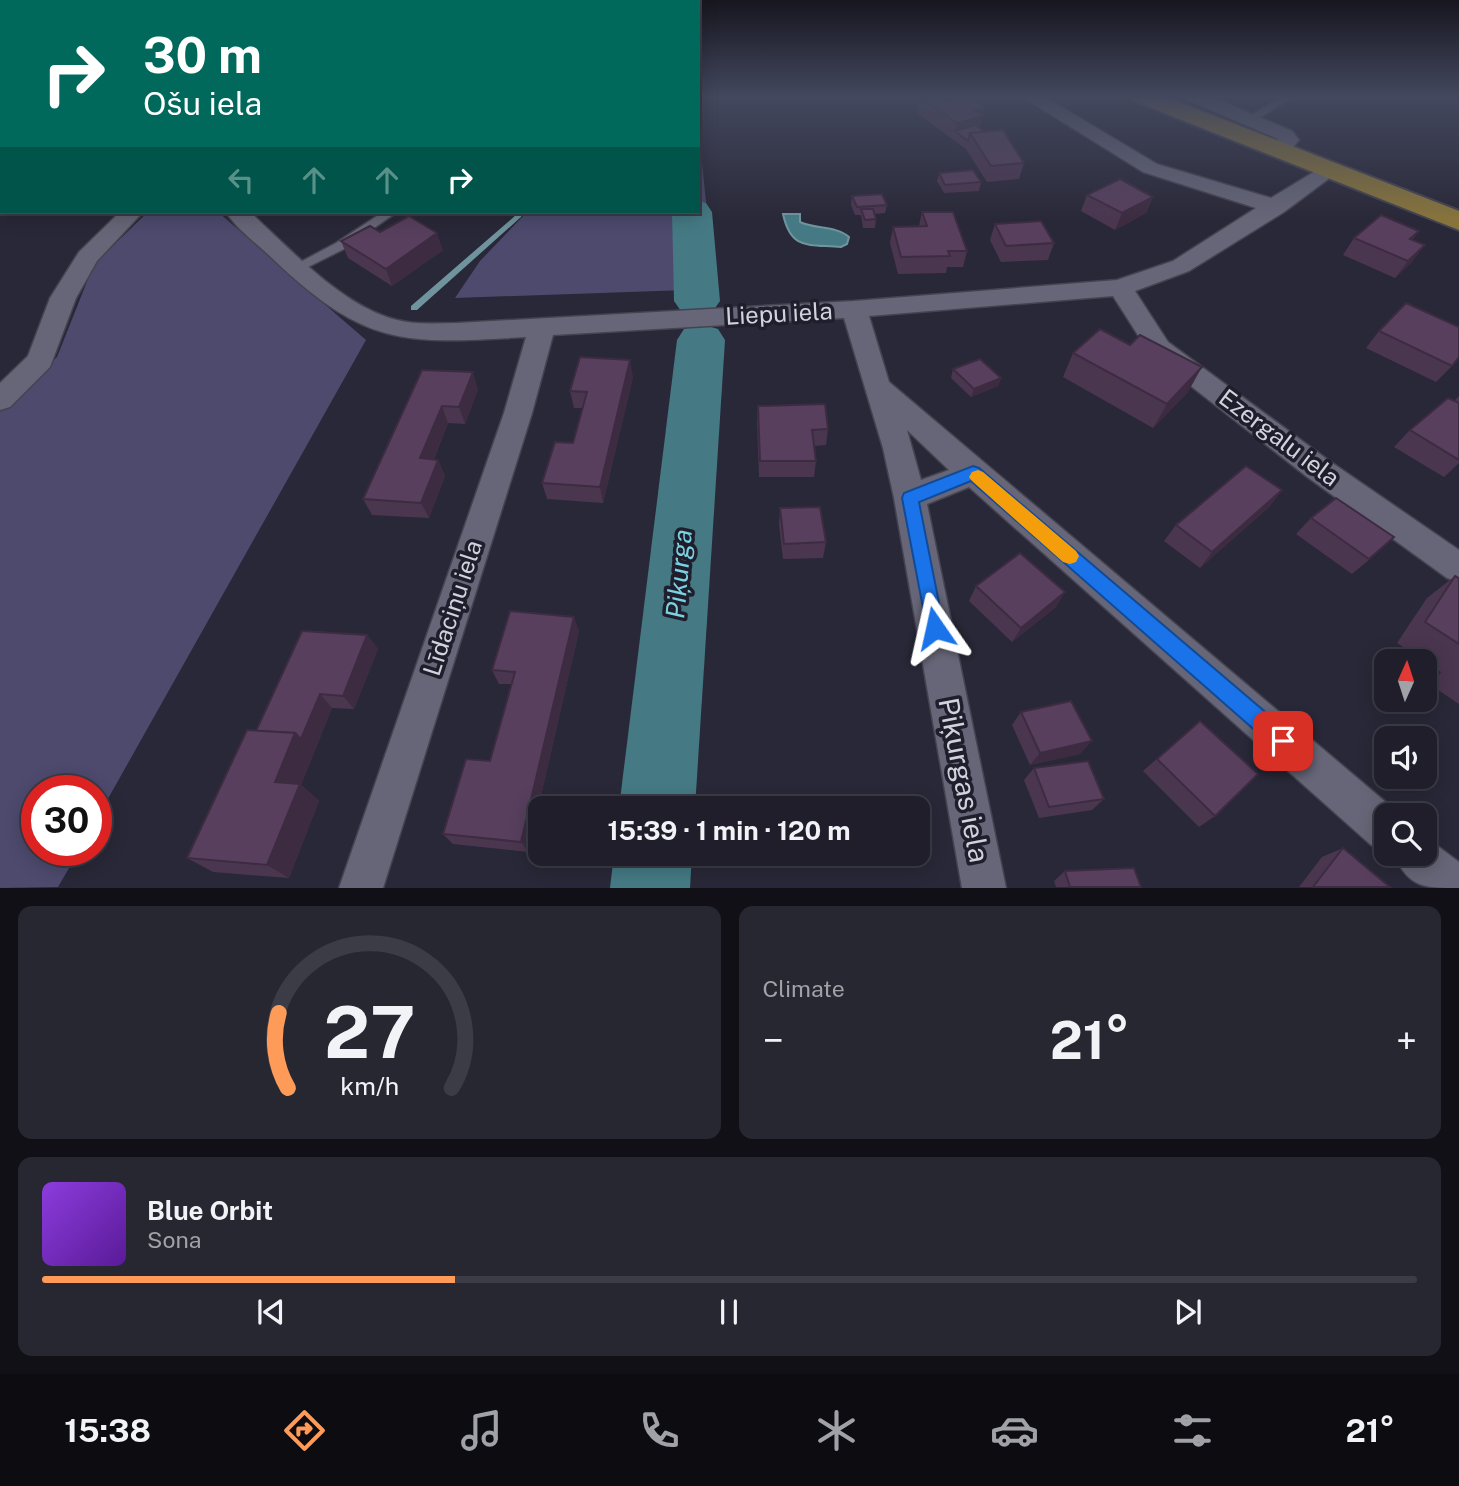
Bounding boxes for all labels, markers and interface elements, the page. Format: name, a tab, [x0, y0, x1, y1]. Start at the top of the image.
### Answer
text: 30 m	[143, 26, 262, 84]
icon: right	[28, 28, 119, 119]
text: Ošu iela	[143, 85, 262, 122]
icon: left	[222, 161, 260, 199]
icon: ahead	[295, 161, 333, 199]
icon: ahead	[368, 161, 406, 199]
icon: right	[441, 161, 479, 199]
street label: Liepu iela	[725, 296, 833, 330]
street label: Ezergalu iela	[1214, 383, 1345, 492]
water label: Piķurga	[659, 528, 698, 620]
street label: Līdaciņu iela	[417, 536, 487, 679]
position arrow	[898, 591, 972, 665]
north arrow	[1374, 649, 1437, 712]
map controls	[1374, 649, 1437, 866]
street label: Piķurgas iela	[932, 695, 997, 865]
pin	[1253, 711, 1313, 771]
icon: arrive	[1264, 722, 1302, 760]
button: sound	[1374, 726, 1437, 789]
speed limit sign: 30	[21, 775, 112, 866]
button: search	[1374, 803, 1437, 866]
text: 15:39 · 1 min · 120 m	[607, 815, 851, 846]
text: Climate	[763, 975, 845, 1002]
text: 27	[323, 990, 415, 1075]
text: 21°	[1050, 1010, 1130, 1071]
text: −	[763, 1018, 784, 1063]
text: +	[1396, 1018, 1417, 1063]
text: km/h	[340, 1071, 399, 1101]
text: Blue Orbit	[147, 1195, 273, 1226]
text: Sona	[147, 1226, 201, 1253]
icon: previous	[252, 1293, 290, 1331]
icon: pause	[710, 1293, 748, 1331]
icon: next	[1169, 1293, 1207, 1331]
icon: directions	[280, 1406, 329, 1455]
icon: music	[457, 1406, 506, 1455]
icon: phone	[635, 1406, 684, 1455]
icon: climate	[812, 1406, 861, 1455]
icon: car	[990, 1406, 1039, 1455]
icon: filters	[1168, 1406, 1217, 1455]
text: 15:38	[64, 1412, 151, 1449]
text: 21°	[1345, 1412, 1395, 1449]

